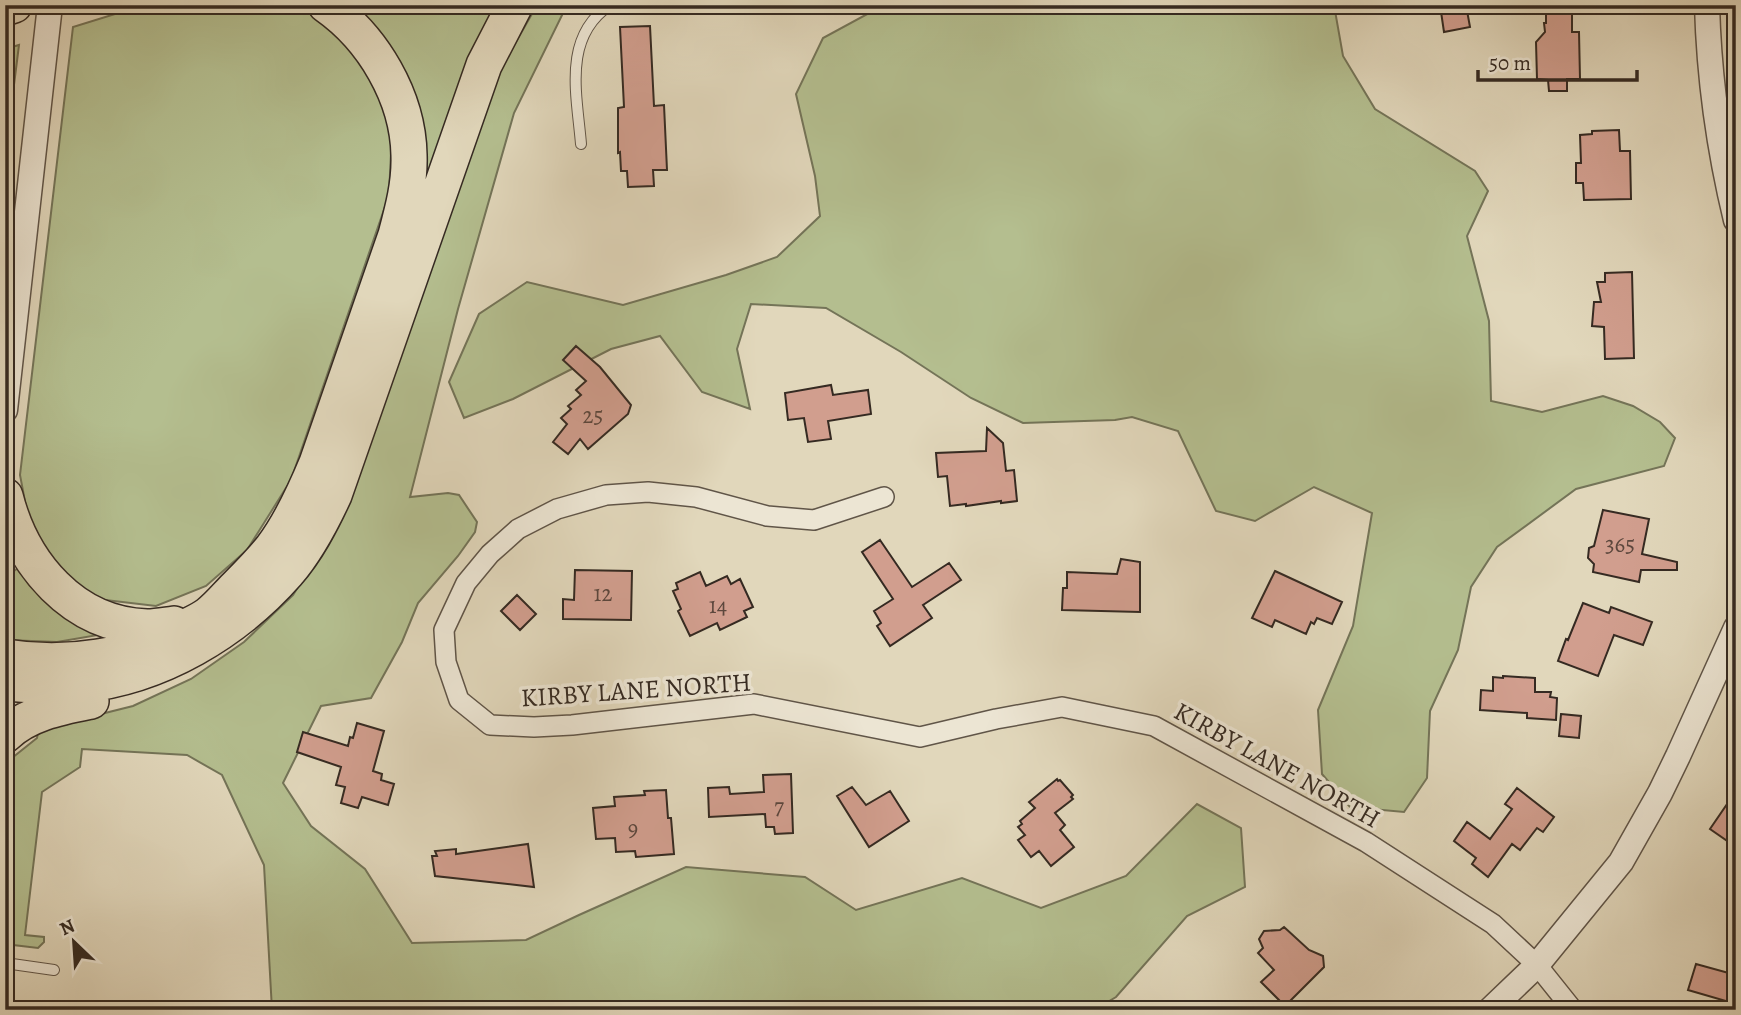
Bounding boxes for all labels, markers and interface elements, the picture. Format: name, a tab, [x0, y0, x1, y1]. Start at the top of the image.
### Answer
scale bar	[1478, 38, 1638, 82]
text: 50 m	[1489, 49, 1531, 77]
house number: 25	[583, 400, 603, 431]
house number: 365	[1605, 529, 1635, 560]
house number: 12	[594, 578, 612, 609]
house number: 14	[709, 590, 727, 621]
street label: KIRBY LANE NORTH	[520, 664, 752, 716]
street label: KIRBY LANE NORTH	[1168, 694, 1386, 836]
house number: 7	[774, 791, 784, 822]
house number: 9	[628, 813, 638, 844]
north arrow	[38, 906, 108, 976]
text: N	[55, 913, 79, 942]

